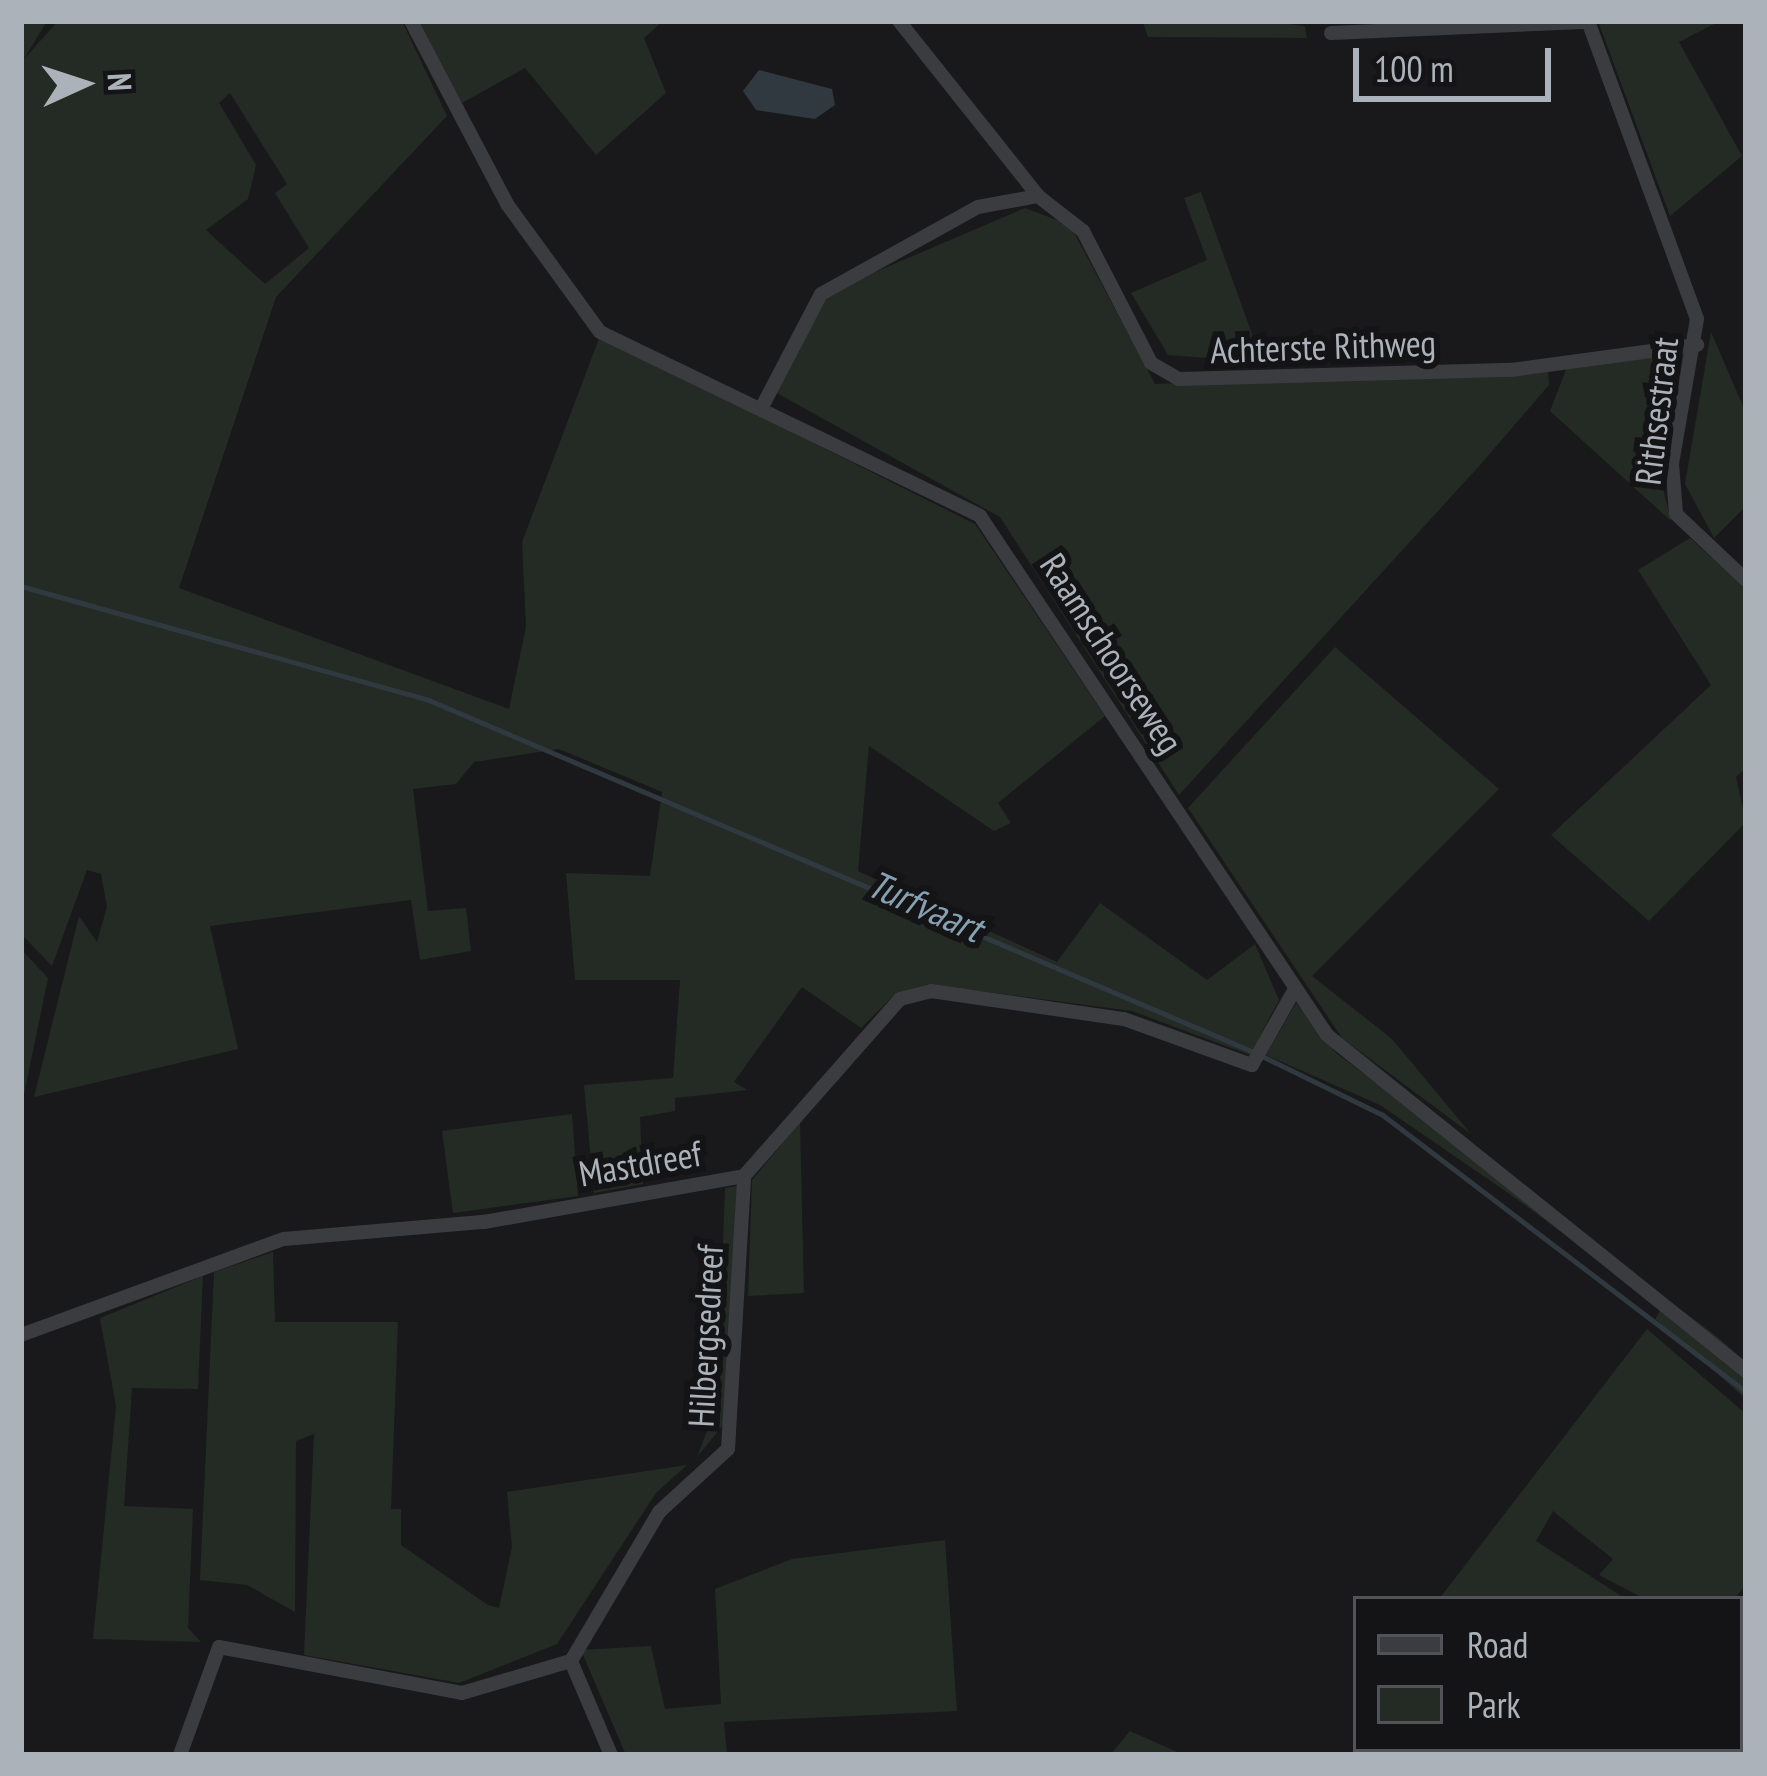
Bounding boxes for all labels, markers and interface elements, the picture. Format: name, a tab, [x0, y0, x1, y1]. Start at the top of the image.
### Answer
north arrow	[24, 24, 144, 144]
scale bar	[1359, 24, 1557, 98]
text: 100 m	[1374, 45, 1454, 92]
text: N	[99, 72, 142, 92]
street label: Achterste Rithweg	[1209, 320, 1437, 372]
street label: Rithsestraat	[1626, 335, 1686, 487]
street label: Raamschoorseweg	[1031, 545, 1193, 761]
water label: Turfvaart	[860, 860, 990, 952]
street label: Mastdreef	[575, 1131, 705, 1195]
street label: Hilbergsedreef	[679, 1244, 731, 1428]
legend	[1353, 1596, 1743, 1752]
text: Road	[1467, 1621, 1528, 1668]
text: Park	[1467, 1681, 1521, 1728]

